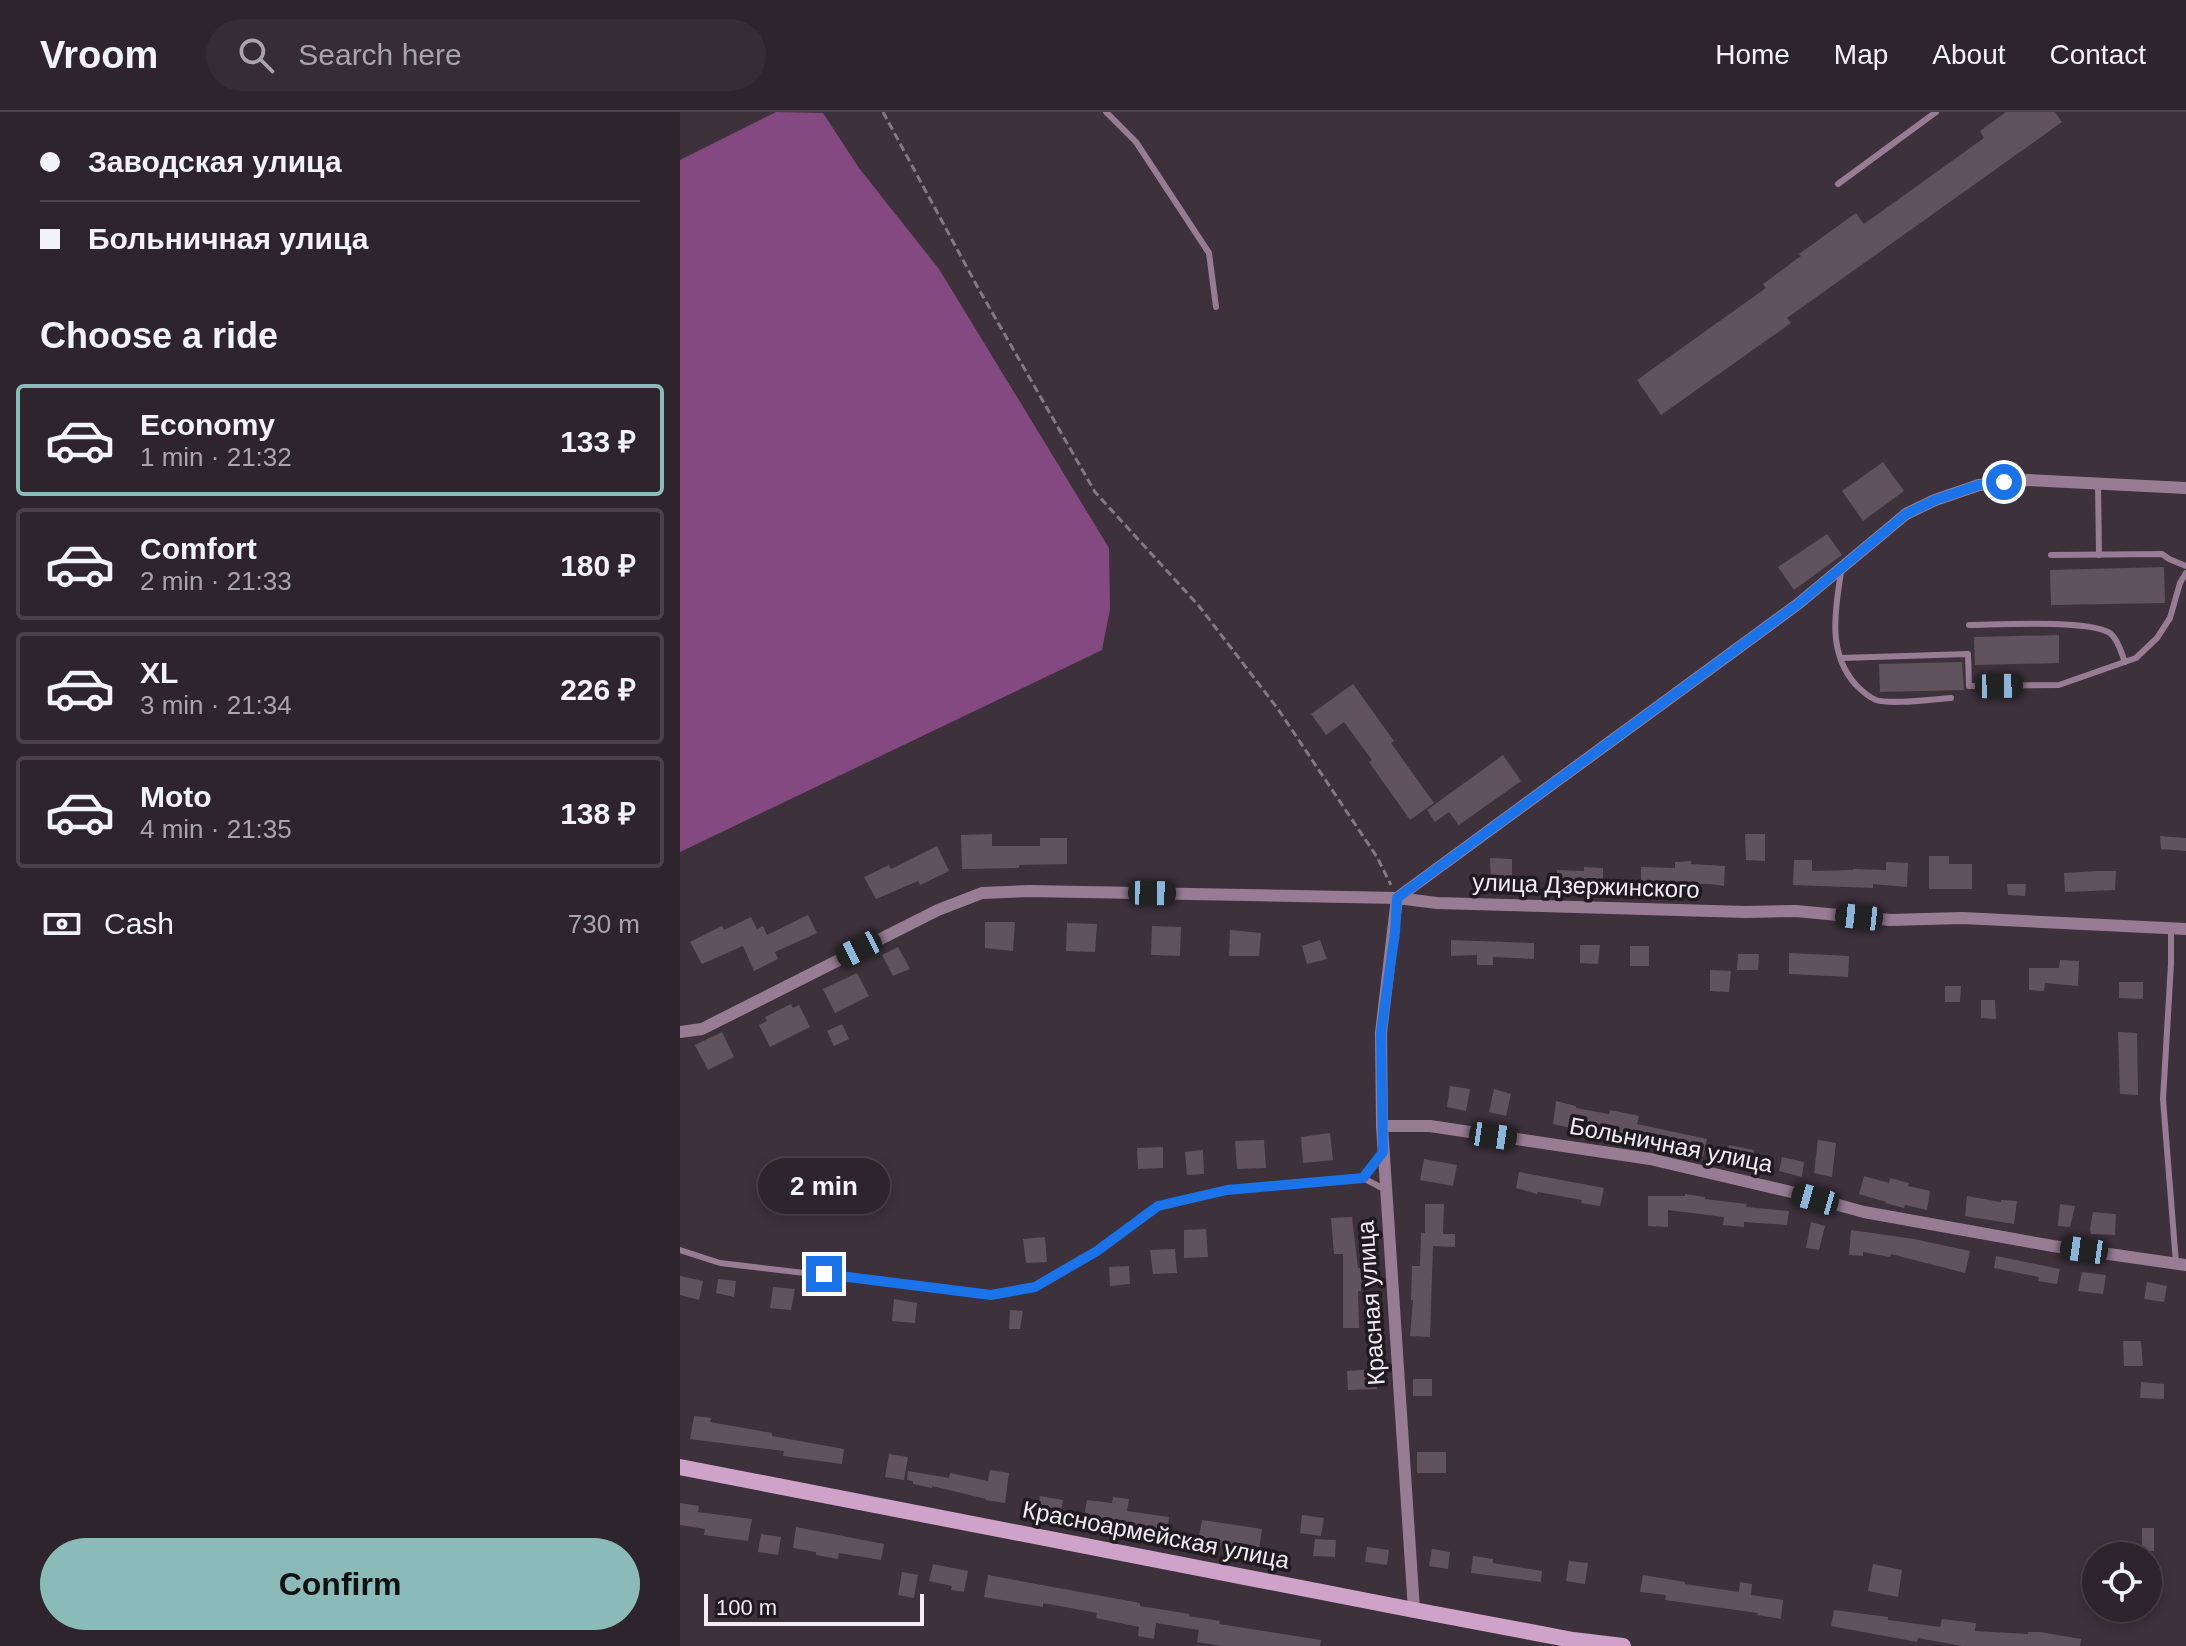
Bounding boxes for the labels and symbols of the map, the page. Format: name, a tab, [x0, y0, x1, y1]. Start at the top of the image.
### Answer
route start	[1986, 464, 2022, 500]
car	[1975, 674, 2023, 698]
street label: улица Дзержинского	[1472, 868, 1700, 903]
car	[1128, 881, 1176, 905]
car	[1834, 903, 1884, 931]
car	[832, 927, 886, 971]
street label: Больничная улица	[1567, 1112, 1776, 1178]
car	[1468, 1121, 1518, 1151]
callout: 2 min	[758, 1158, 890, 1214]
car	[1789, 1181, 1841, 1217]
street label: Красная улица	[1351, 1219, 1390, 1386]
car	[2059, 1235, 2109, 1265]
route end	[806, 1256, 842, 1292]
street label: Красноармейская улица	[1020, 1495, 1292, 1574]
scale bar	[704, 1590, 924, 1626]

